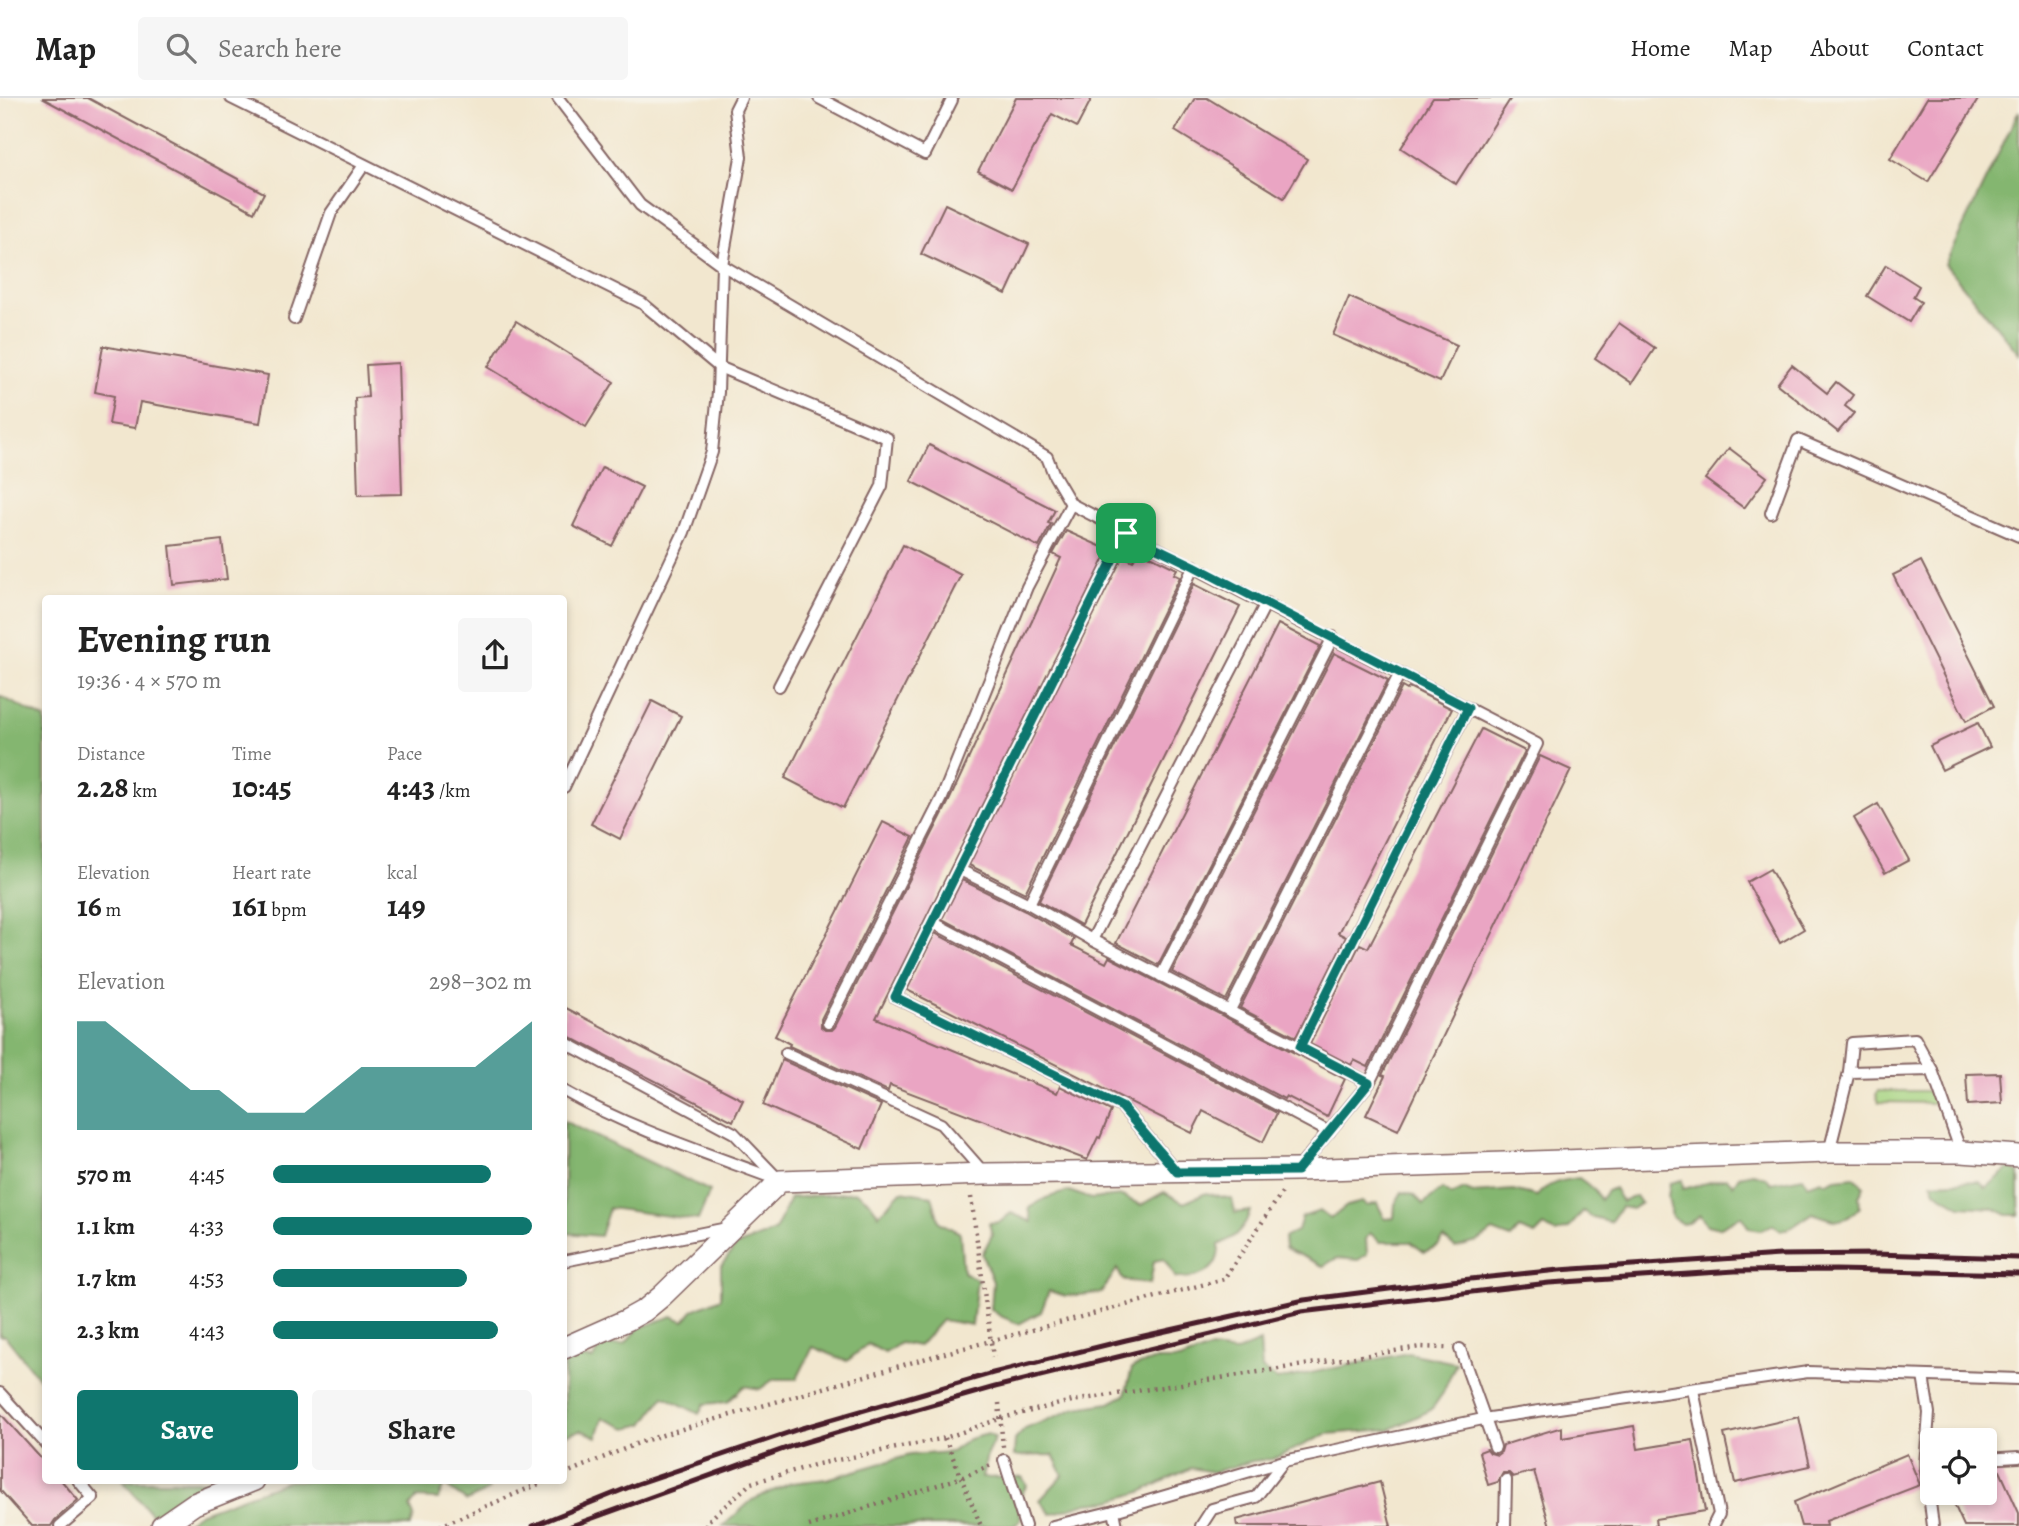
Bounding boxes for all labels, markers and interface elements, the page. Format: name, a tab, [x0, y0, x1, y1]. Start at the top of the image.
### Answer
search box	[138, 17, 628, 80]
text: Map	[35, 26, 96, 71]
icon: search	[162, 29, 200, 67]
text: Search here	[218, 31, 342, 66]
text: Home	[1630, 32, 1691, 64]
text: Map	[1729, 32, 1773, 64]
text: About	[1811, 32, 1869, 64]
text: Contact	[1907, 32, 1984, 64]
pin	[1096, 503, 1156, 563]
icon: arrive	[1107, 514, 1145, 552]
text: Evening run	[77, 613, 271, 665]
button: share	[458, 618, 532, 692]
text: 19:36 · 4 × 570 m	[77, 665, 221, 696]
text: Distance	[77, 741, 145, 767]
text: Time	[232, 741, 271, 767]
text: Pace	[387, 741, 422, 767]
text: 2.28	[77, 767, 129, 807]
text: 10:45	[232, 767, 292, 807]
text: 4:43	[387, 767, 435, 807]
text: km	[129, 778, 158, 804]
text: /km	[435, 778, 471, 804]
text: Elevation	[77, 860, 150, 886]
text: Heart rate	[232, 860, 311, 886]
text: kcal	[387, 860, 417, 886]
text: 16	[77, 886, 102, 926]
text: 161	[232, 886, 268, 926]
text: 149	[387, 886, 426, 926]
text: m	[102, 897, 121, 923]
text: bpm	[268, 897, 307, 923]
text: Elevation	[77, 966, 165, 997]
text: 298–302 m	[429, 966, 532, 997]
text: 570 m	[77, 1159, 132, 1190]
text: 4:45	[189, 1159, 225, 1190]
text: 1.1 km	[77, 1211, 135, 1242]
text: 4:33	[189, 1211, 224, 1242]
text: 1.7 km	[77, 1263, 137, 1294]
text: 4:53	[189, 1263, 224, 1294]
text: 2.3 km	[77, 1315, 140, 1346]
text: 4:43	[189, 1315, 225, 1346]
button: Save	[77, 1390, 298, 1470]
button: Share	[312, 1390, 532, 1470]
map controls	[1920, 1428, 1997, 1505]
button: locate	[1920, 1428, 1997, 1505]

